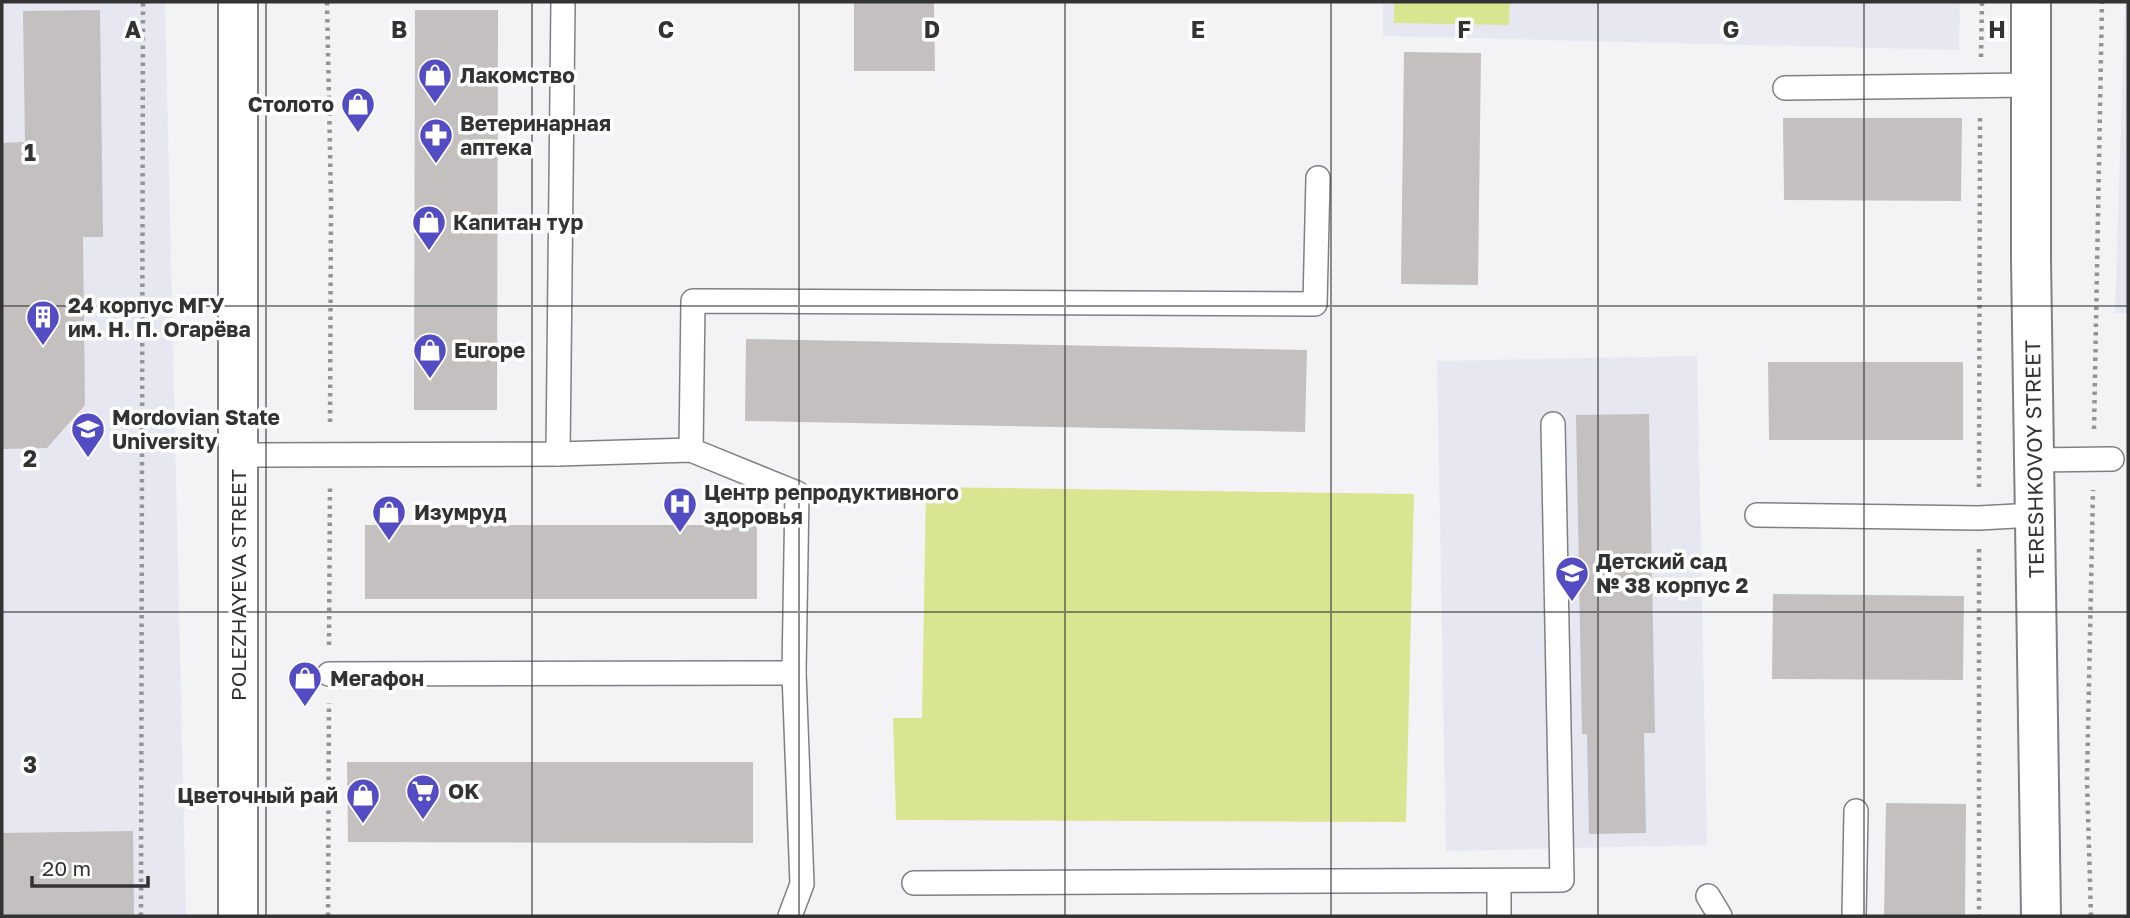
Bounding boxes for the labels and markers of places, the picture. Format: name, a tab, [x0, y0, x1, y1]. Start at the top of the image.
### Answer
shop icon: Лакомство	[416, 56, 454, 105]
place label: Лакомство	[460, 62, 575, 88]
shop icon: Столото	[339, 85, 377, 134]
place label: Столото	[248, 91, 334, 117]
place label: Ветеринарная аптека	[460, 110, 611, 160]
pharmacy icon: Ветеринарная аптека	[417, 116, 455, 165]
shop icon: Капитан тур	[410, 203, 448, 252]
place label: Капитан тур	[453, 209, 583, 235]
place label: 24 корпус МГУ им. Н. П. Огарёва	[68, 292, 251, 342]
building icon: 24 корпус МГУ им. Н. П. Огарёва	[24, 298, 62, 347]
shop icon: Europe	[411, 331, 449, 380]
place label: Europe	[454, 337, 525, 363]
place label: Mordovian State University	[112, 404, 280, 454]
school or university icon: Mordovian State University	[69, 410, 107, 459]
place label: Центр репродуктивного здоровья	[704, 479, 959, 529]
hospital icon: Центр репродуктивного здоровья	[661, 485, 699, 534]
shop icon: Изумруд	[370, 493, 408, 542]
place label: Изумруд	[414, 499, 507, 525]
place label: Детский сад № 38 корпус 2	[1596, 548, 1748, 598]
school or university icon: Детский сад № 38 корпус 2	[1553, 554, 1591, 603]
shop icon: Мегафон	[286, 659, 324, 708]
place label: Мегафон	[330, 665, 424, 691]
supermarket icon: OK	[404, 772, 442, 821]
shop icon: Цветочный рай	[344, 776, 382, 825]
place label: OK	[448, 778, 479, 804]
place label: Цветочный рай	[177, 782, 338, 808]

